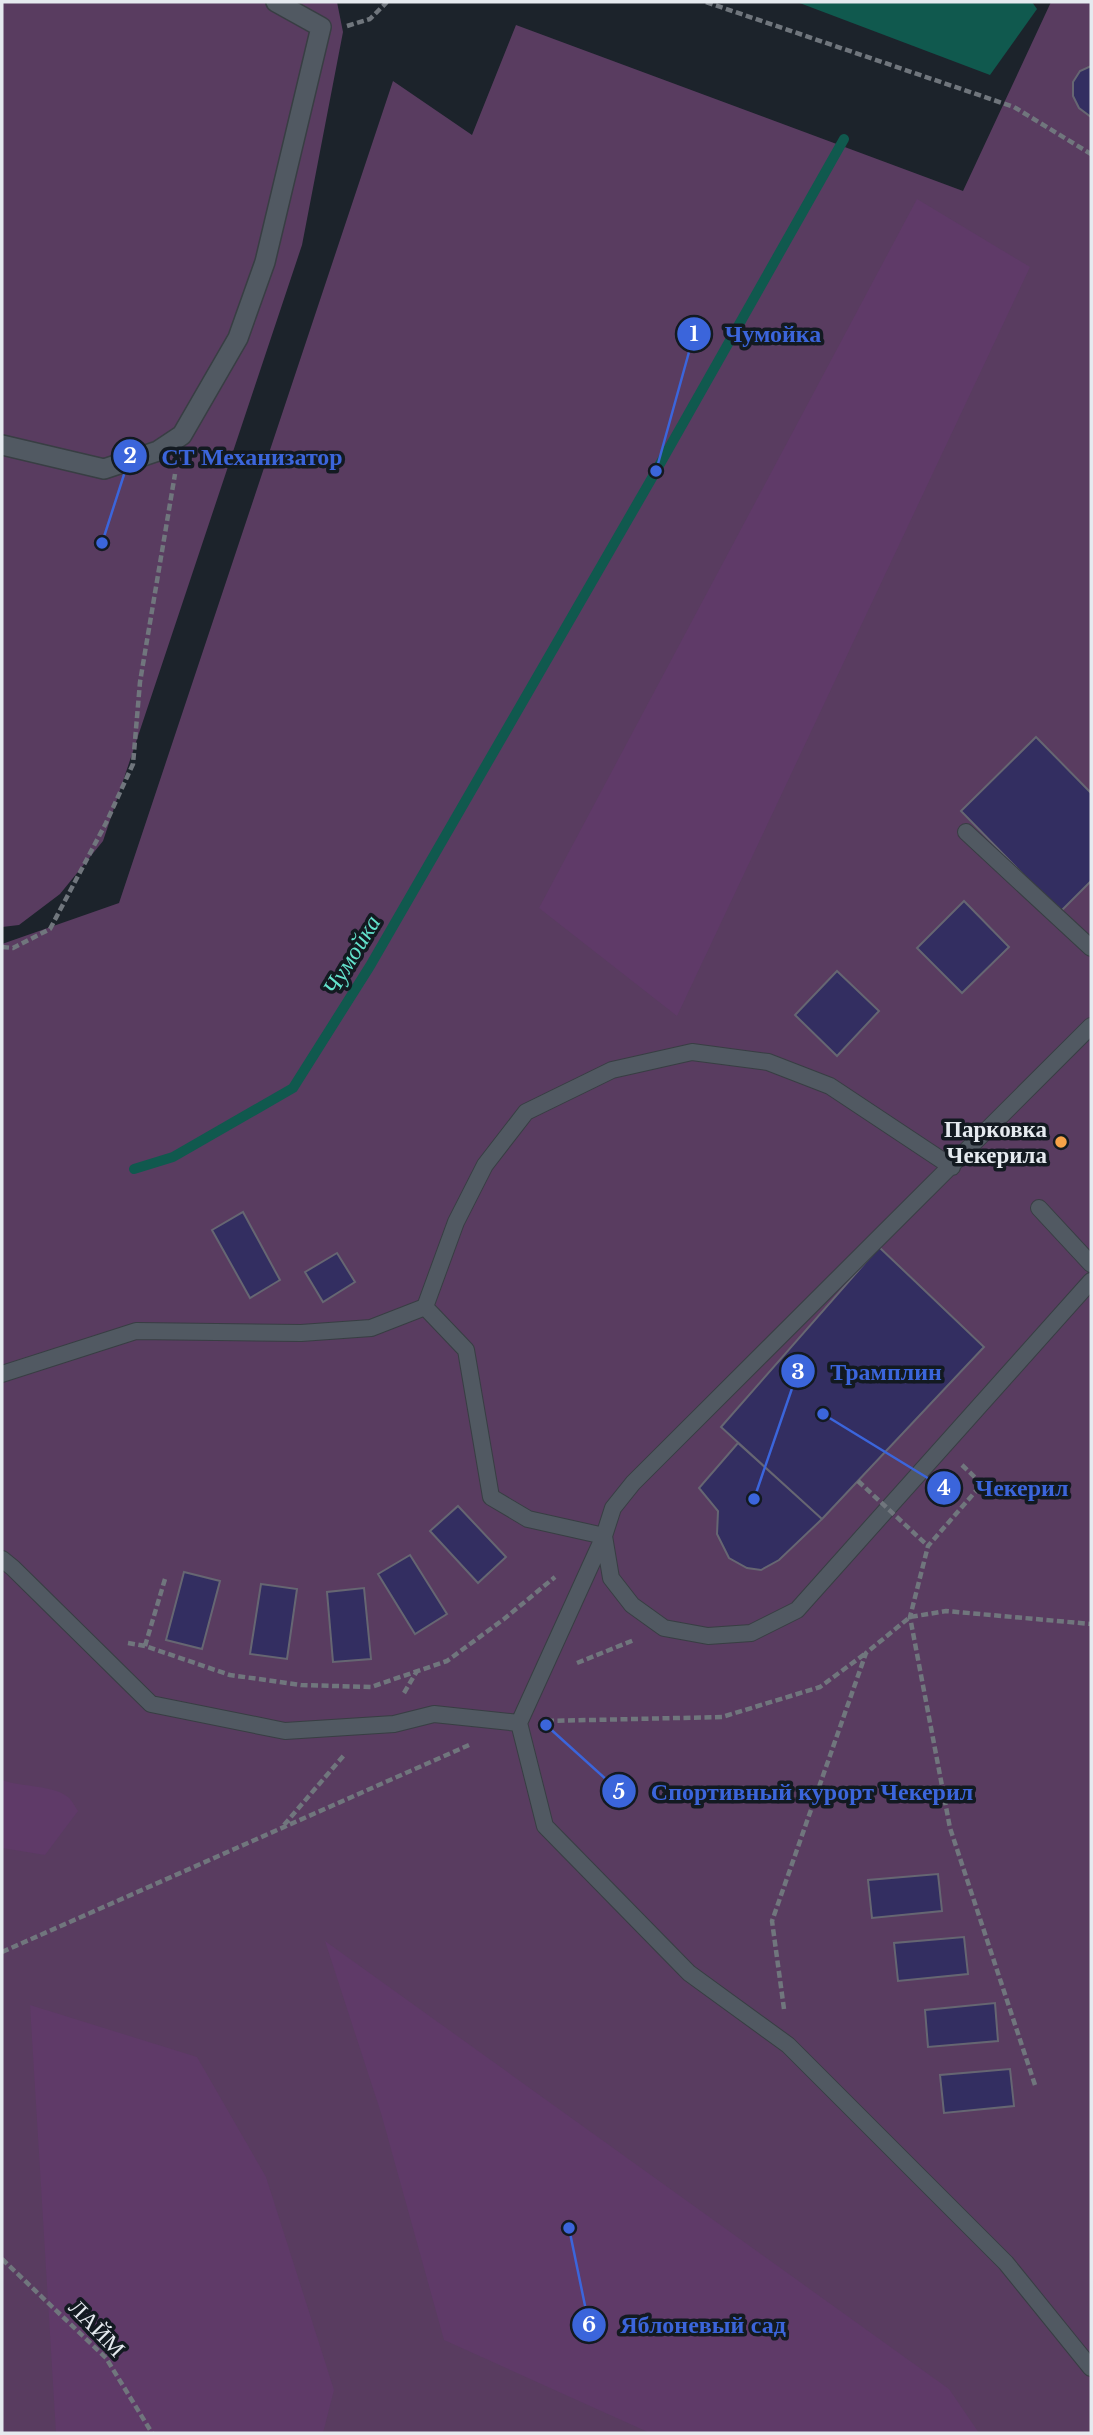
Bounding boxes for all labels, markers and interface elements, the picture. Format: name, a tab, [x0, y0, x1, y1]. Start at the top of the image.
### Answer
callout: Чумойка	[676, 312, 836, 357]
text: Чумойка	[725, 319, 821, 348]
text: 1	[689, 321, 699, 347]
callout: СТ Механизатор	[112, 434, 357, 479]
text: СТ Механизатор	[161, 442, 343, 471]
text: 2	[123, 443, 137, 469]
water label: Чумойка	[316, 910, 386, 1000]
place label: Парковка Чекерила	[944, 1115, 1047, 1169]
marker: Парковка Чекерила	[1053, 1134, 1069, 1150]
callout: Трамплин	[781, 1349, 955, 1394]
text: Трамплин	[830, 1357, 942, 1386]
text: 3	[791, 1359, 805, 1385]
callout: Чекерил	[927, 1465, 1082, 1510]
text: Чекерил	[976, 1473, 1068, 1502]
text: 4	[937, 1475, 951, 1501]
callout: Спортивный курорт Чекерил	[602, 1769, 987, 1814]
text: Спортивный курорт Чекерил	[651, 1777, 973, 1806]
text: 5	[613, 1779, 625, 1805]
street label: ЛАЙМ	[63, 2293, 131, 2363]
callout: Яблоневый сад	[571, 2302, 800, 2347]
text: Яблоневый сад	[620, 2310, 786, 2339]
text: 6	[582, 2312, 596, 2338]

